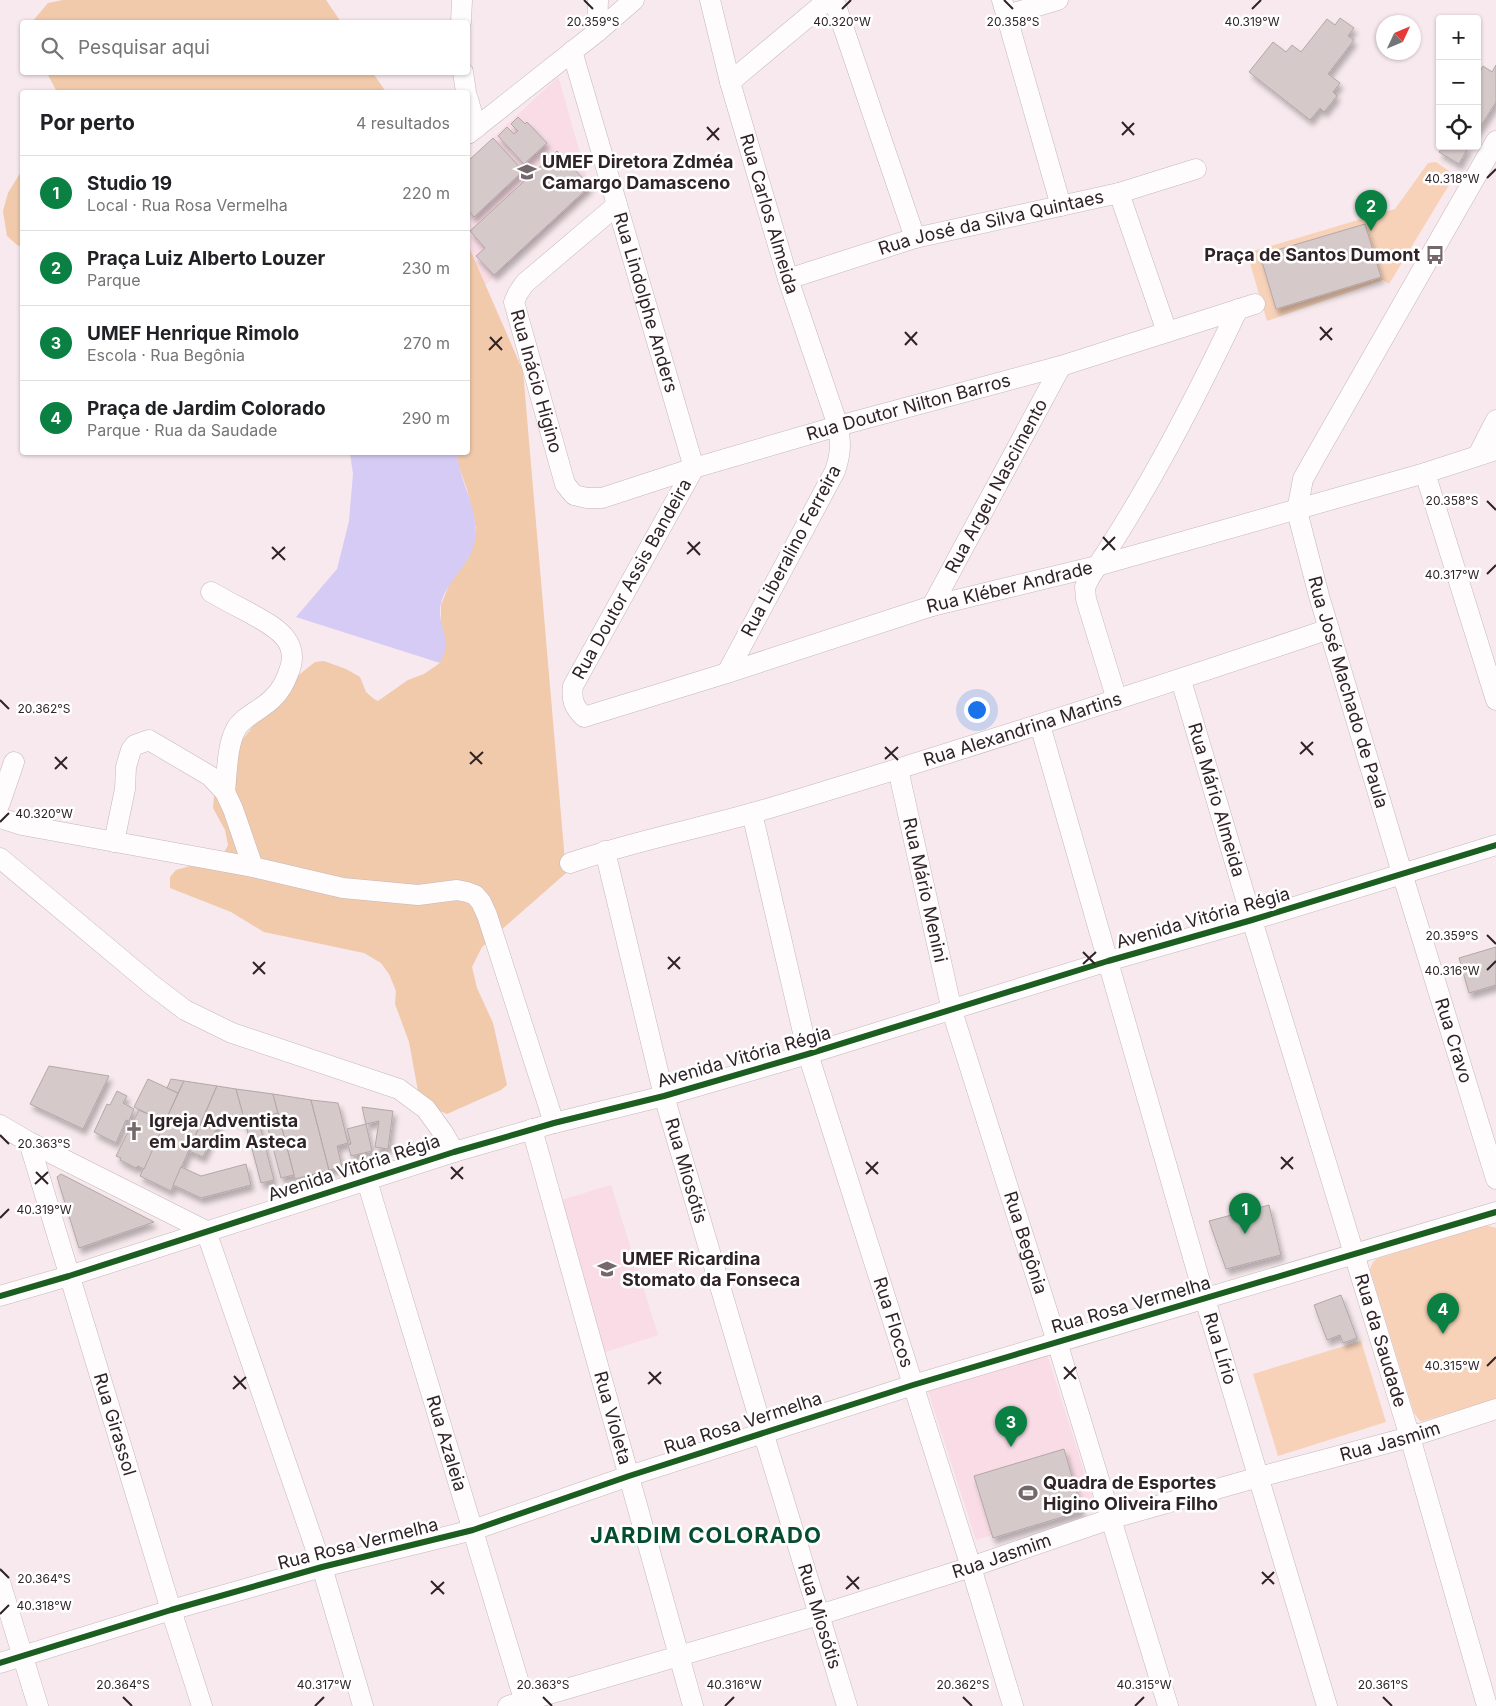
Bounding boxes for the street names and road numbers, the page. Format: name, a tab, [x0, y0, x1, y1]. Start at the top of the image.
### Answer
street label: Rua Carlos Almeida	[736, 131, 803, 297]
street label: Rua José da Silva Quintaes	[876, 186, 1106, 259]
street label: Rua Lindolphe Anders	[610, 210, 682, 395]
street label: Rua Inácio Higino	[507, 307, 567, 455]
street label: Rua Doutor Nilton Barros	[804, 369, 1013, 445]
street label: Rua Argeu Nascimento	[941, 395, 1051, 577]
street label: Rua Liberalino Ferreira	[736, 461, 845, 640]
street label: Rua Doutor Assis Bandeira	[568, 475, 695, 683]
street label: Rua Kléber Andrade	[924, 556, 1095, 617]
street label: Rua José Machado de Paula	[1304, 574, 1393, 811]
street label: Rua Alexandrina Martins	[921, 688, 1124, 770]
street label: Rua Mário Almeida	[1184, 720, 1250, 879]
street label: Rua Mário Menini	[899, 815, 952, 964]
street label: Avenida Vitória Régia	[1114, 883, 1292, 952]
street label: Rua Cravo	[1431, 995, 1477, 1085]
street label: Avenida Vitória Régia	[655, 1022, 833, 1091]
street label: Rua Miosótis	[661, 1115, 712, 1226]
street label: Avenida Vitória Régia	[265, 1130, 443, 1205]
street label: Rua Begônia	[1000, 1189, 1052, 1297]
street label: Rua da Saudade	[1351, 1271, 1411, 1410]
street label: Rua Rosa Vermelha	[1049, 1272, 1213, 1337]
street label: Rua Flocos	[870, 1274, 918, 1370]
street label: Rua Lírio	[1200, 1310, 1241, 1387]
street label: Rua Violeta	[590, 1369, 636, 1467]
street label: Rua Girassol	[90, 1370, 141, 1478]
street label: Rua Rosa Vermelha	[661, 1387, 824, 1458]
street label: Rua Azaleia	[422, 1393, 471, 1494]
street label: Rua Jasmim	[1337, 1417, 1443, 1465]
street label: Rua Rosa Vermelha	[275, 1513, 440, 1574]
street label: Rua Jasmim	[950, 1529, 1054, 1582]
street label: Rua Miosótis	[794, 1561, 846, 1671]

